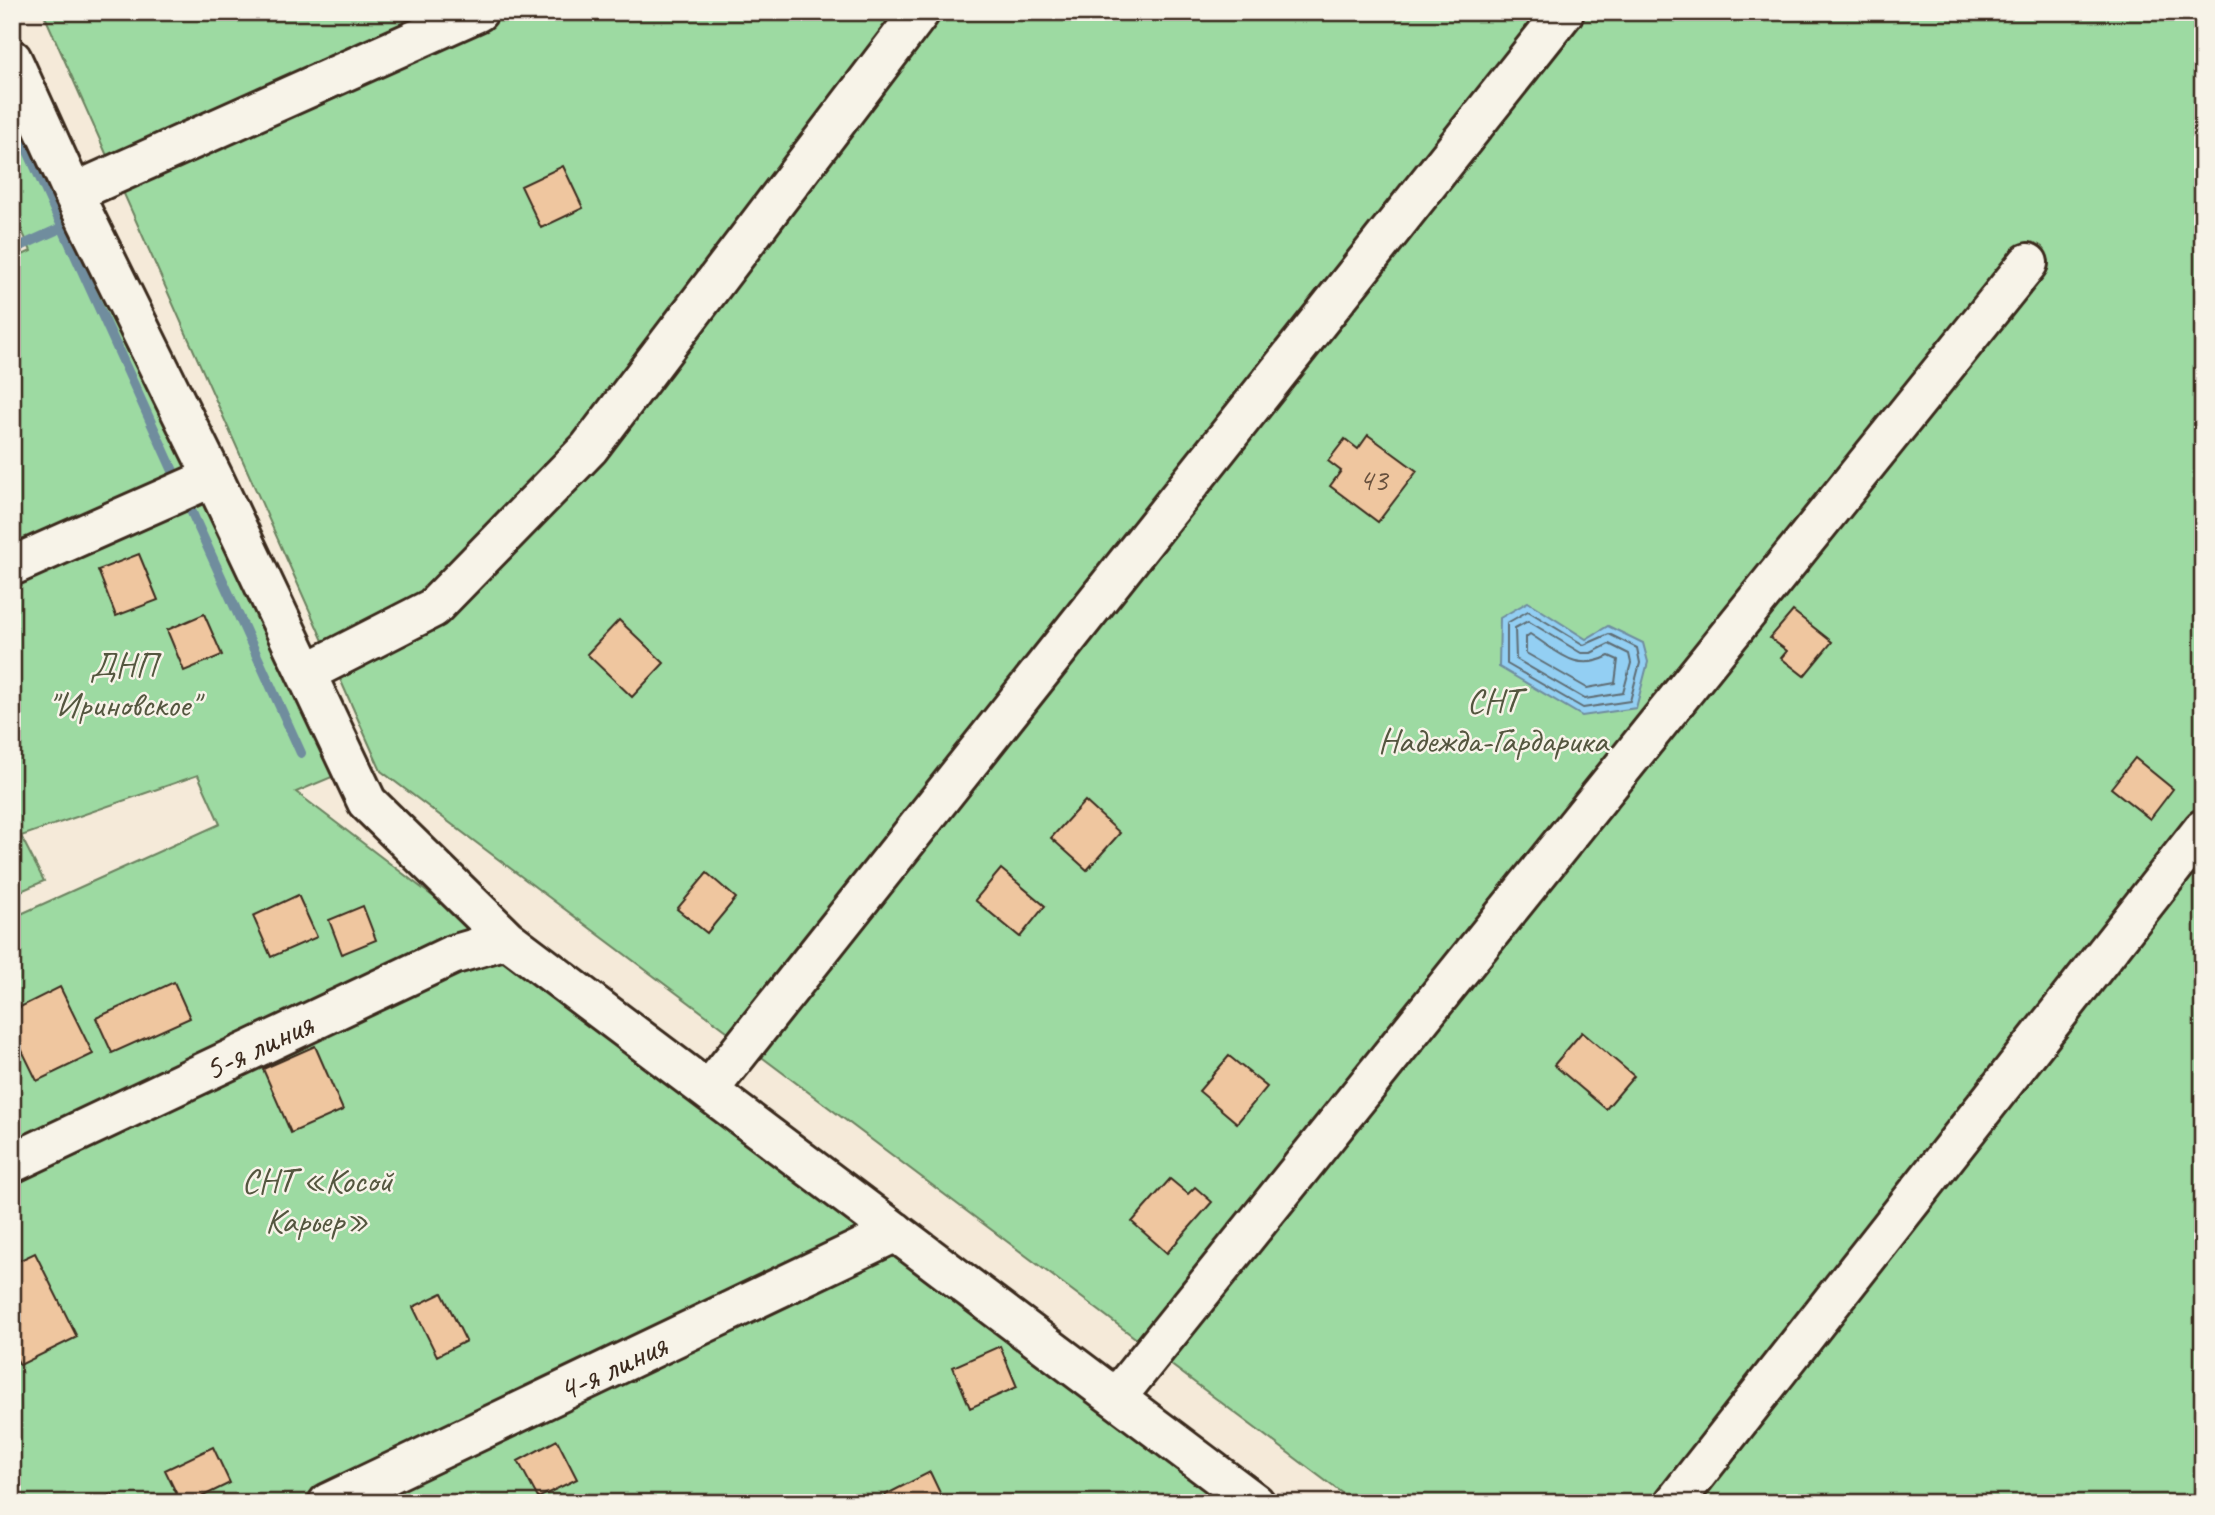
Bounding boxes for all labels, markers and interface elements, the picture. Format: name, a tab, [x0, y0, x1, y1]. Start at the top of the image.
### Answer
house number: 43	[1359, 459, 1390, 500]
park label: ДНП "Ириновское"	[48, 642, 205, 727]
park label: СНТ Надежда-Гардарика	[1378, 678, 1611, 763]
street label: 5-я линия	[196, 1001, 321, 1091]
park label: СНТ «Косой Карьер»	[241, 1158, 395, 1243]
street label: 4-я линия	[550, 1322, 675, 1412]

